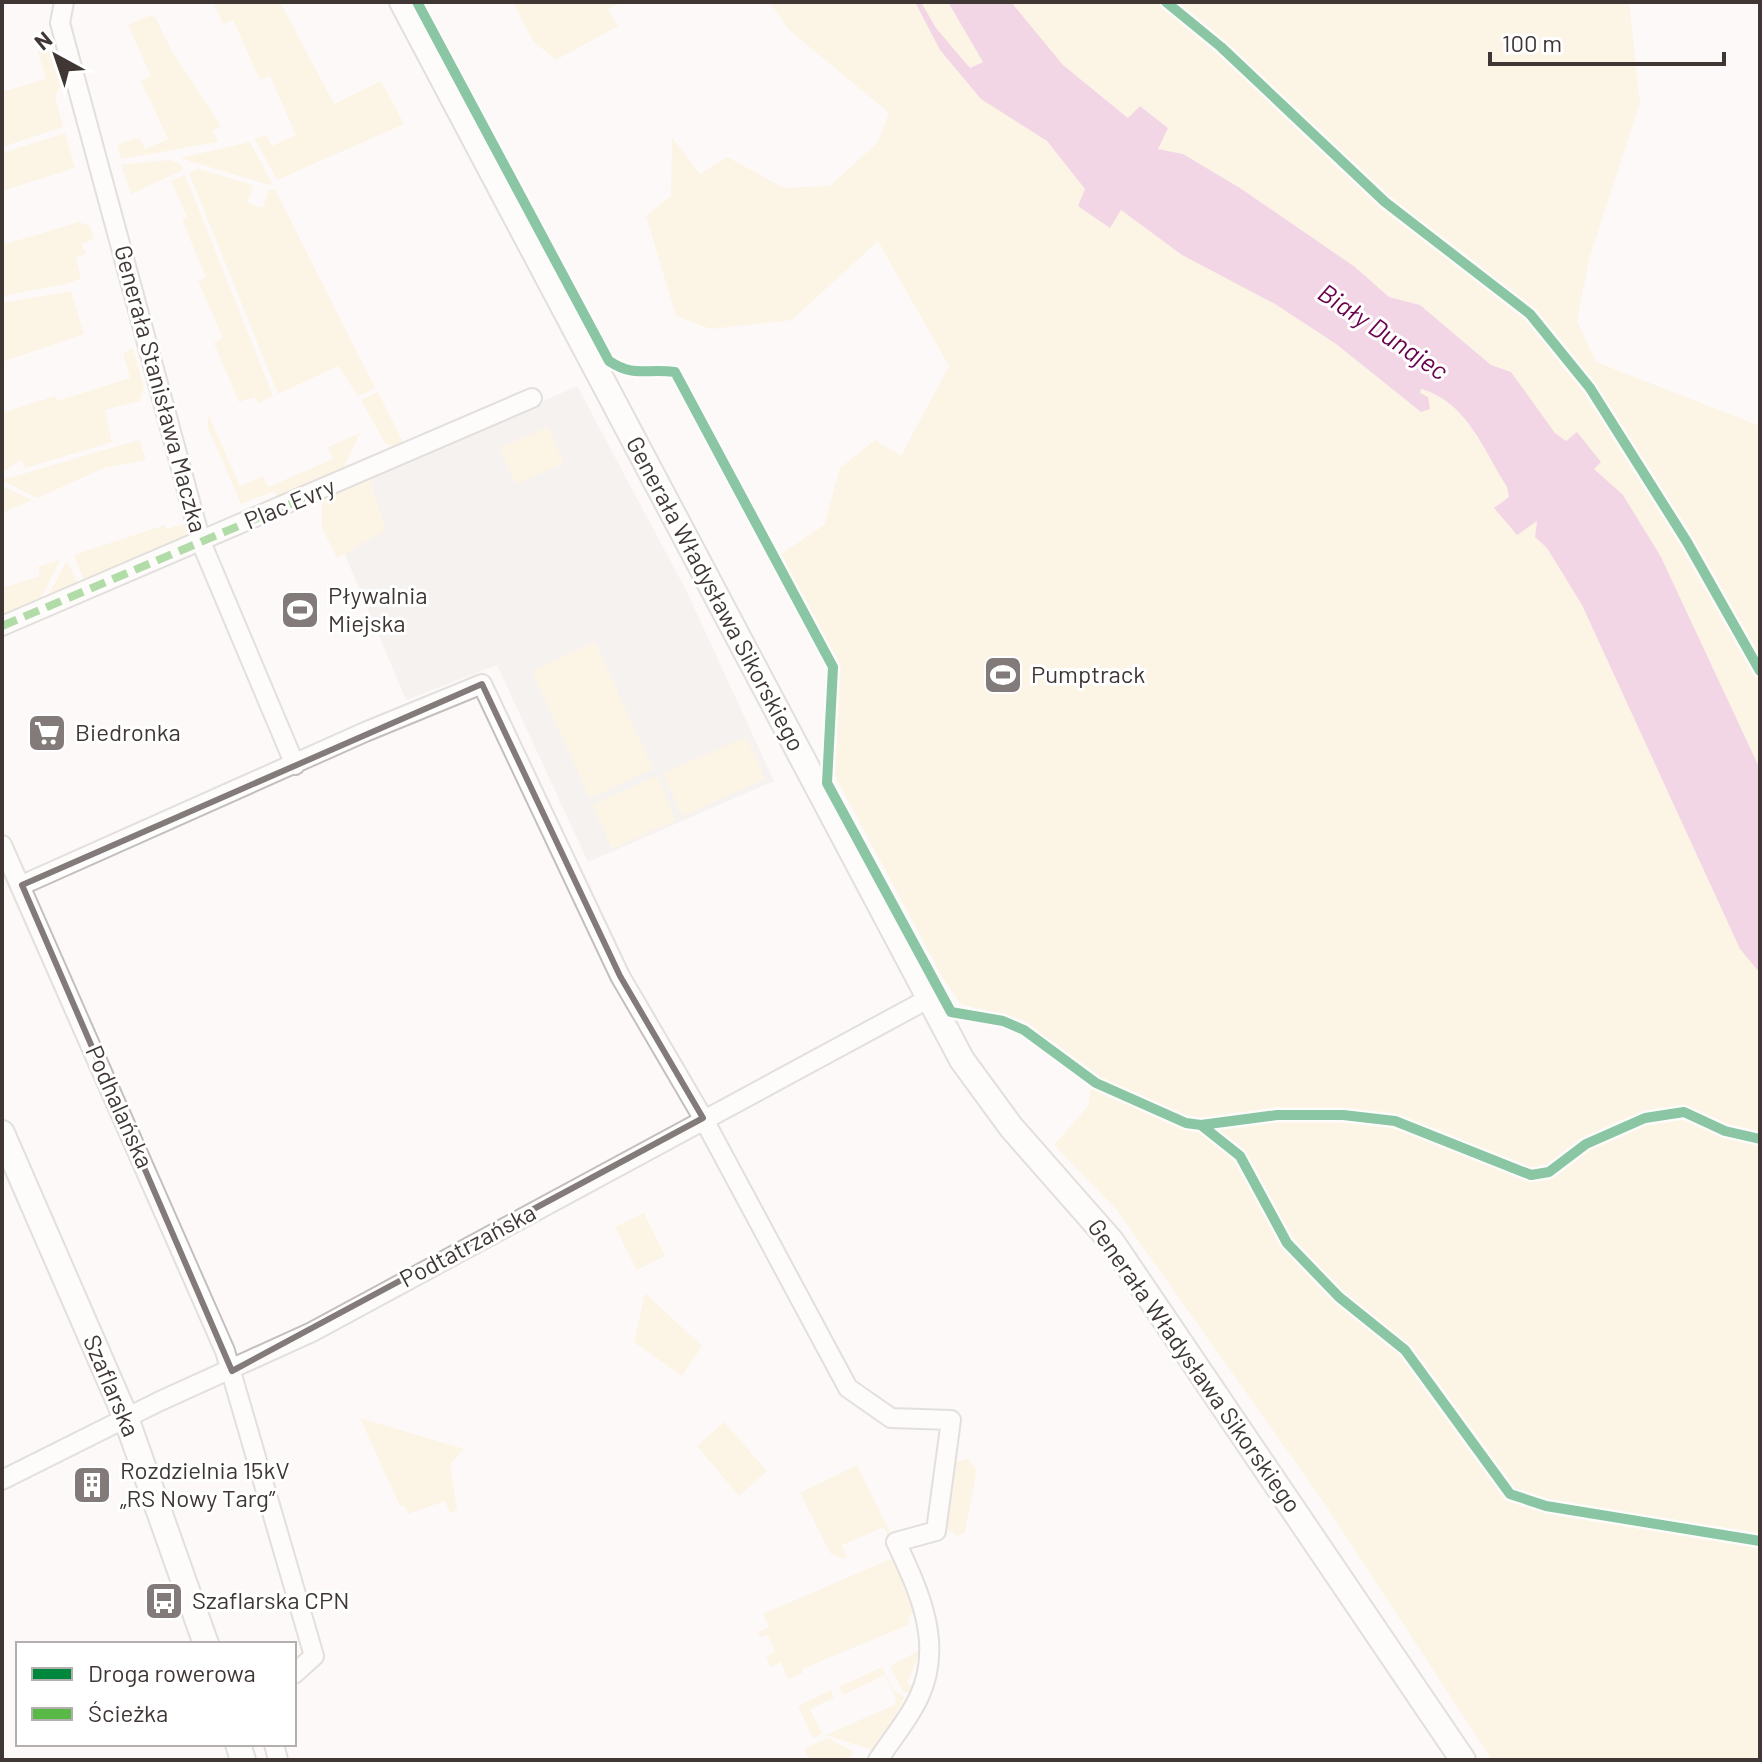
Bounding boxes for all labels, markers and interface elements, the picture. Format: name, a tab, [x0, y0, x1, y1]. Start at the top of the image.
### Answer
north arrow	[16, 16, 96, 96]
scale bar	[1490, 16, 1724, 66]
text: N	[29, 25, 56, 55]
text: 100 m	[1502, 28, 1562, 57]
street label: Generała Stanisława Maczka	[109, 242, 214, 535]
water label: Biały Dunajec	[1313, 276, 1455, 386]
street label: Generała Władysława Sikorskiego	[621, 431, 812, 756]
street label: Plac Evry	[240, 471, 339, 535]
place label: Pływalnia Miejska	[328, 580, 428, 637]
sports icon: Pływalnia Miejska	[279, 589, 321, 631]
sports icon: Pumptrack	[982, 654, 1024, 696]
place label: Pumptrack	[1031, 659, 1145, 688]
supermarket icon: Biedronka	[26, 712, 68, 754]
place label: Biedronka	[75, 717, 181, 746]
street label: Podhalańska	[80, 1040, 160, 1172]
street label: Podtatrzańska	[394, 1197, 540, 1293]
street label: Generała Władysława Sikorskiego	[1082, 1213, 1308, 1518]
street label: Szaflarska	[78, 1330, 147, 1441]
place label: Rozdzielnia 15kV „RS Nowy Targ”	[120, 1455, 290, 1512]
building icon: Rozdzielnia 15kV „RS Nowy Targ”	[71, 1464, 113, 1506]
bus stop icon: Szaflarska CPN	[143, 1580, 185, 1622]
place label: Szaflarska CPN	[192, 1585, 349, 1614]
legend	[16, 1642, 296, 1746]
text: Droga rowerowa	[88, 1658, 256, 1687]
text: Ścieżka	[88, 1698, 168, 1727]

